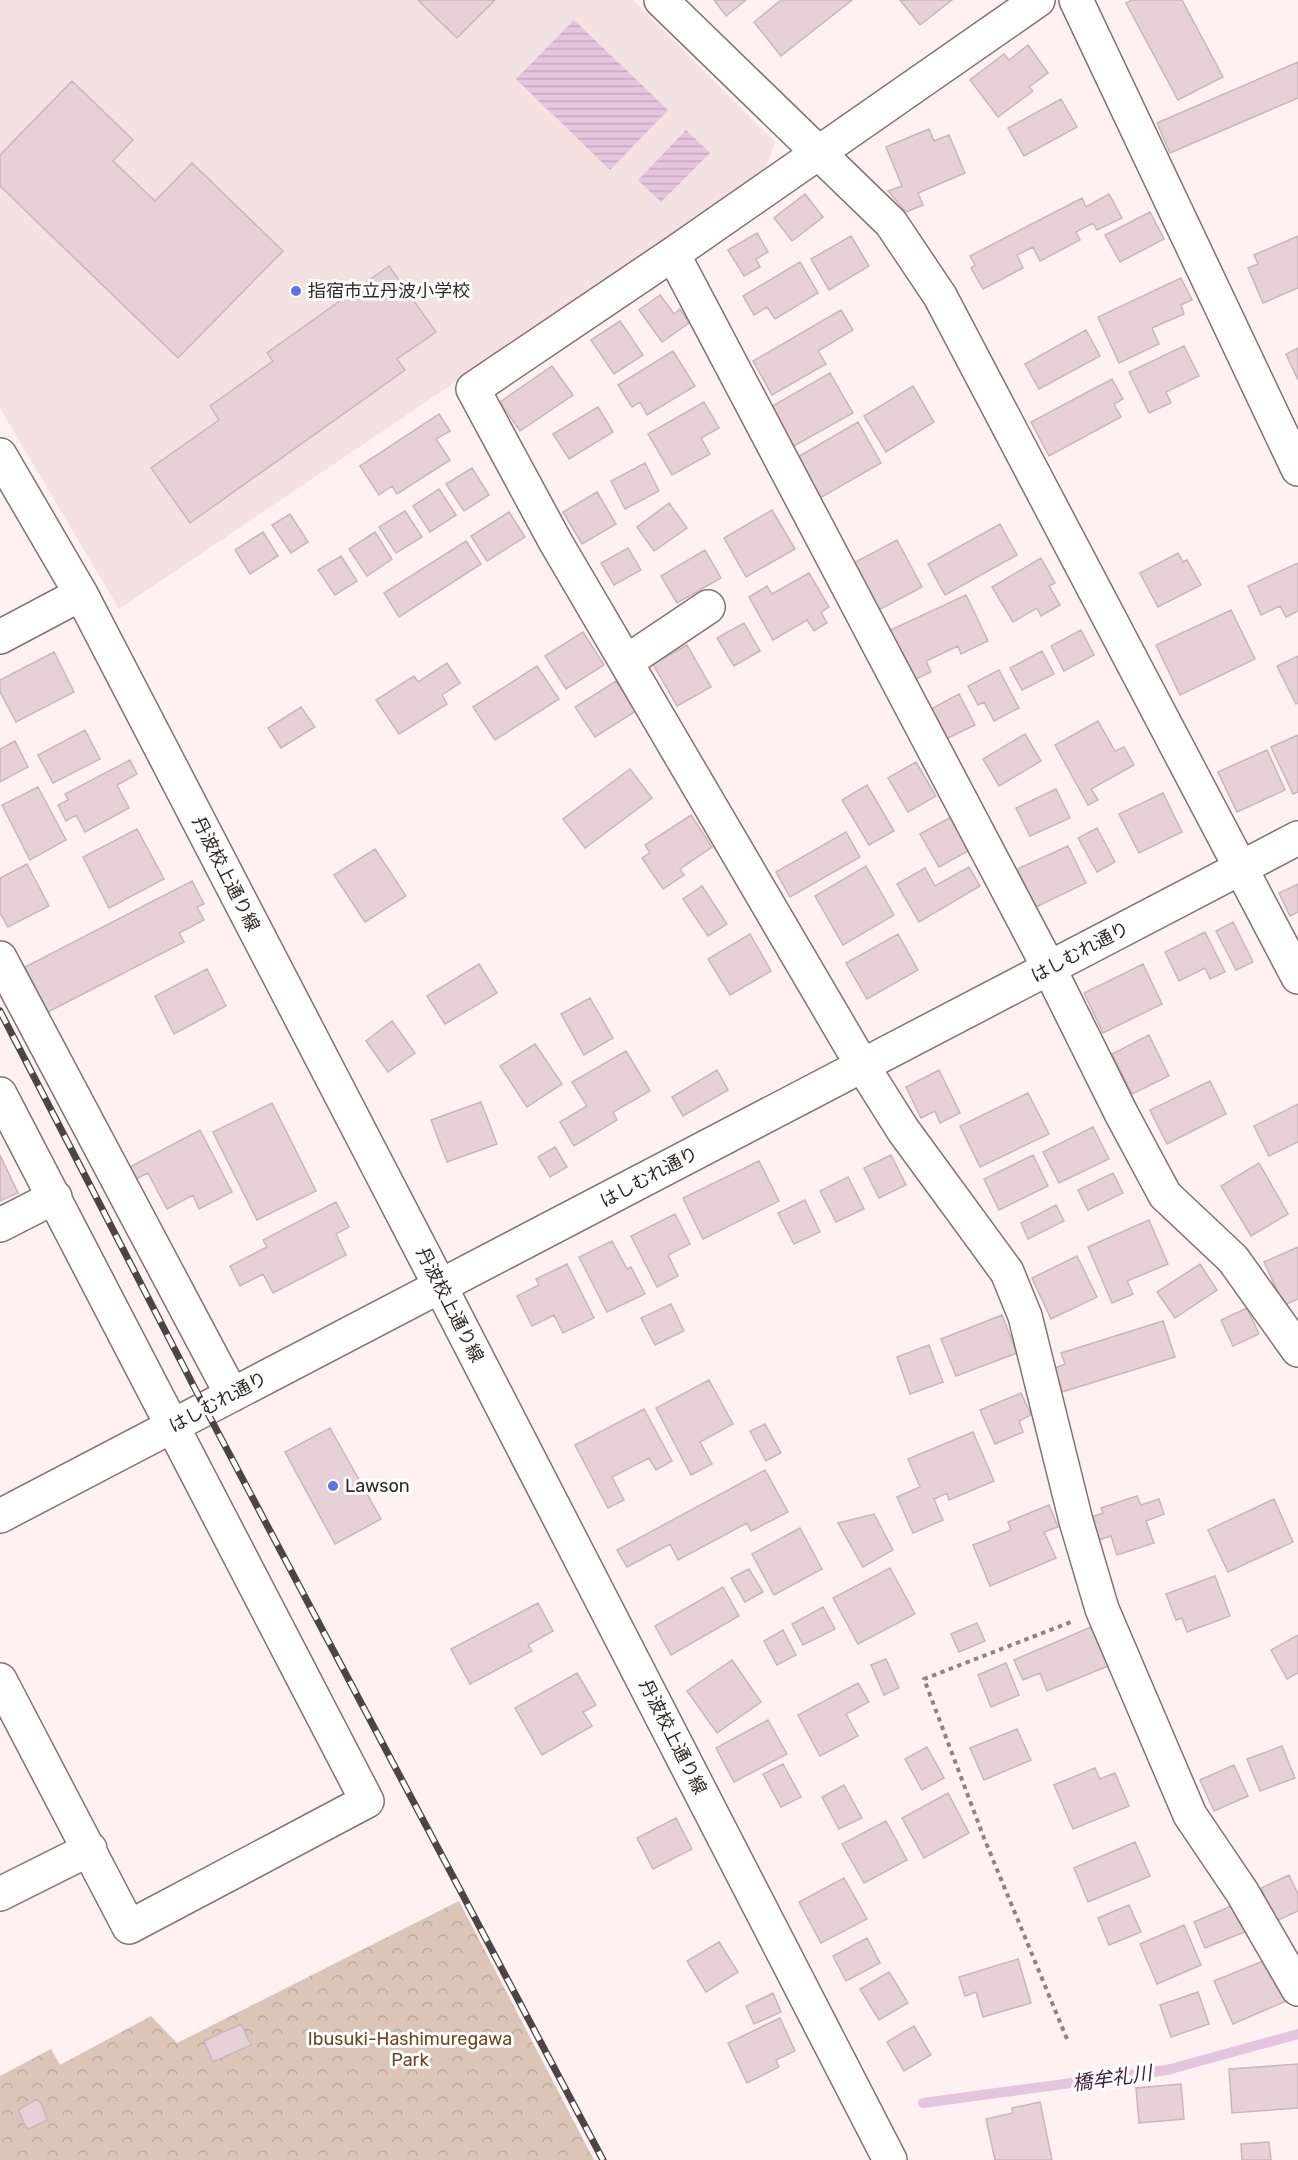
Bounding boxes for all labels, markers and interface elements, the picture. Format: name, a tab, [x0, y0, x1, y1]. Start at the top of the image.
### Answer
place label: 指宿市立丹波小学校	[308, 280, 470, 302]
marker: 指宿市立丹波小学校	[289, 284, 303, 298]
street label: 丹波校上通り線	[188, 813, 264, 935]
street label: はしむれ通り	[1027, 917, 1133, 987]
street label: はしむれ通り	[596, 1142, 702, 1212]
street label: 丹波校上通り線	[412, 1244, 488, 1366]
street label: はしむれ通り	[165, 1367, 271, 1437]
place label: Lawson	[345, 1475, 410, 1497]
marker: Lawson	[326, 1479, 340, 1493]
street label: 丹波校上通り線	[635, 1676, 711, 1798]
park label: Ibusuki-Hashimuregawa Park	[308, 2028, 512, 2071]
water label: 橋牟礼川	[1071, 2060, 1155, 2095]

